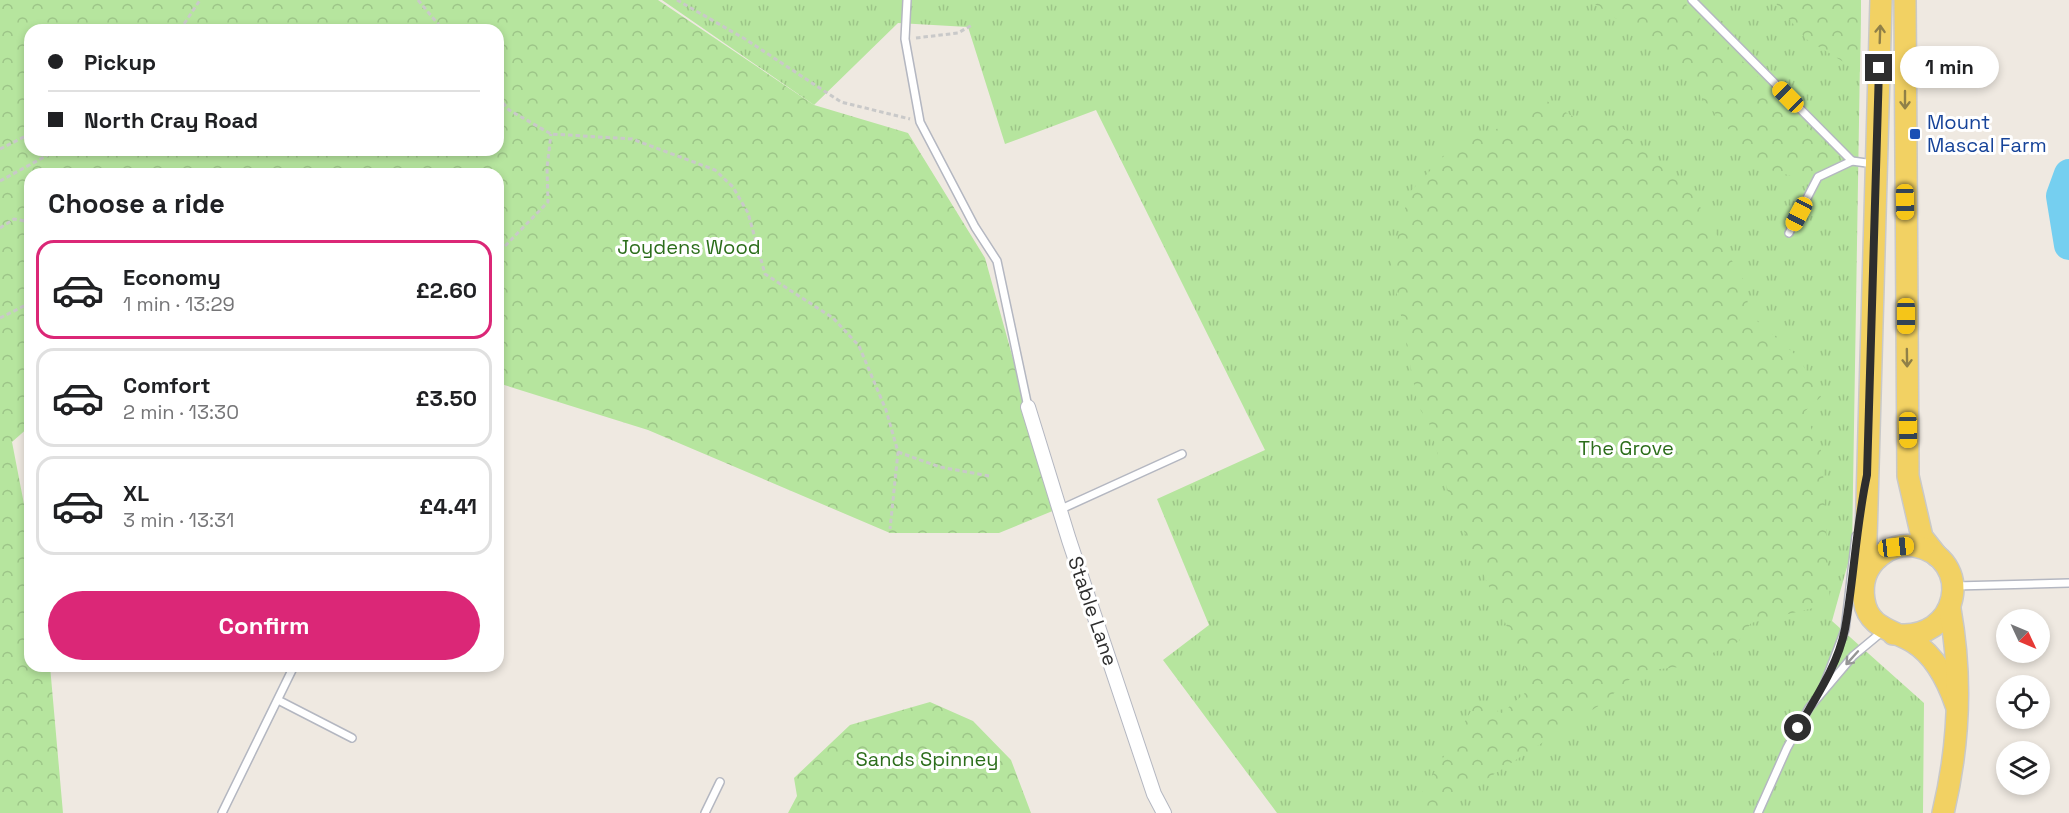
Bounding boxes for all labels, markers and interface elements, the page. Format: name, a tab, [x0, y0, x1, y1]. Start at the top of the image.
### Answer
one-way arrow	[1875, 25, 1886, 45]
callout: 1 min	[1900, 47, 1999, 89]
text: Pickup	[84, 48, 156, 76]
route end	[1865, 54, 1892, 81]
text: 1 min	[1925, 54, 1974, 80]
car	[1769, 78, 1807, 116]
one-way arrow	[1899, 90, 1911, 110]
text: North Cray Road	[84, 106, 258, 134]
place label: Mount Mascal Farm	[1927, 109, 2047, 158]
marker: Mount Mascal Farm	[1908, 127, 1922, 141]
car	[1896, 184, 1914, 220]
text: Choose a ride	[48, 186, 225, 221]
car	[1783, 194, 1815, 234]
park label: Joydens Wood	[617, 234, 761, 260]
icon: car	[51, 263, 105, 317]
text: Economy	[123, 263, 221, 291]
text: £2.60	[416, 276, 477, 304]
text: 1 min · 13:29	[123, 291, 235, 317]
car	[1897, 298, 1915, 334]
one-way arrow	[1901, 348, 1913, 368]
icon: car	[51, 371, 105, 425]
text: Comfort	[123, 371, 211, 399]
text: £3.50	[416, 384, 477, 412]
text: 2 min · 13:30	[123, 399, 239, 425]
car	[1899, 412, 1917, 448]
park label: The Grove	[1578, 435, 1674, 461]
icon: car	[51, 479, 105, 533]
text: XL	[123, 479, 149, 507]
text: £4.41	[419, 492, 477, 520]
text: 3 min · 13:31	[123, 507, 234, 533]
car	[1877, 536, 1915, 558]
street label: Stable Lane	[1062, 553, 1124, 669]
button: Confirm	[48, 591, 480, 660]
north arrow	[1996, 609, 2050, 663]
map controls	[1996, 609, 2050, 795]
one-way arrow	[1845, 651, 1859, 666]
button: locate	[1996, 675, 2050, 729]
route start	[1784, 714, 1811, 741]
button: layers	[1996, 741, 2050, 795]
park label: Sands Spinney	[855, 746, 999, 772]

